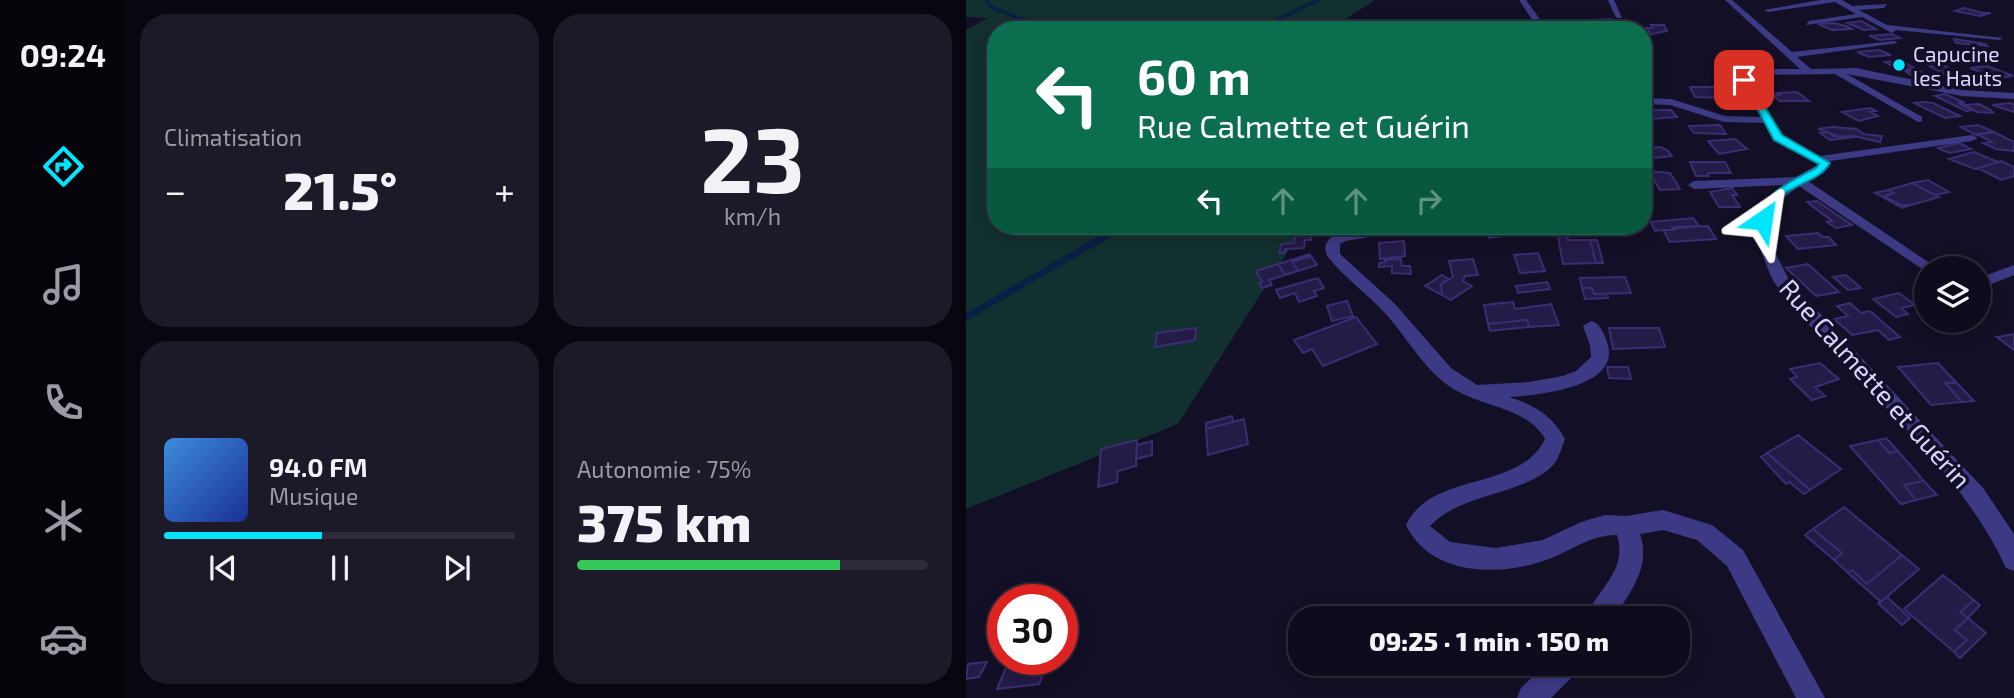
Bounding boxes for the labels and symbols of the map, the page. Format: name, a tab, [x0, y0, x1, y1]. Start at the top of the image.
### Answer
place label: Capucine les Hauts	[1913, 41, 2002, 90]
pin	[1714, 50, 1774, 110]
marker: Capucine les Hauts	[1891, 57, 1907, 73]
position arrow	[1726, 183, 1800, 257]
street label: Rue Calmette et Guérin	[1774, 272, 1978, 494]
speed limit sign: 30	[987, 584, 1078, 675]

